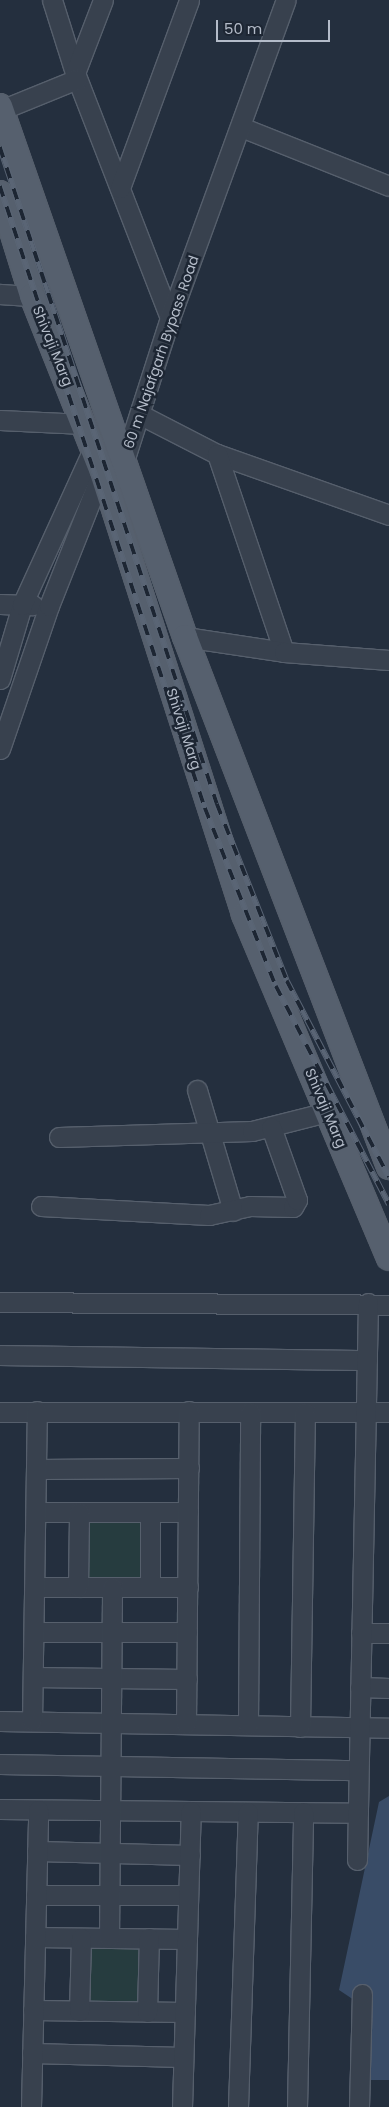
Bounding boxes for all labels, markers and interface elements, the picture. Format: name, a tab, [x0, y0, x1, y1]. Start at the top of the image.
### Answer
scale bar	[219, 10, 333, 42]
text: 50 m	[224, 18, 262, 39]
street label: 60 m Najafgarh Bypass Road	[120, 253, 202, 451]
street label: Shivaji Marg	[29, 304, 77, 388]
street label: Shivaji Marg	[163, 686, 205, 772]
street label: Shivaji Marg	[302, 1066, 350, 1150]

